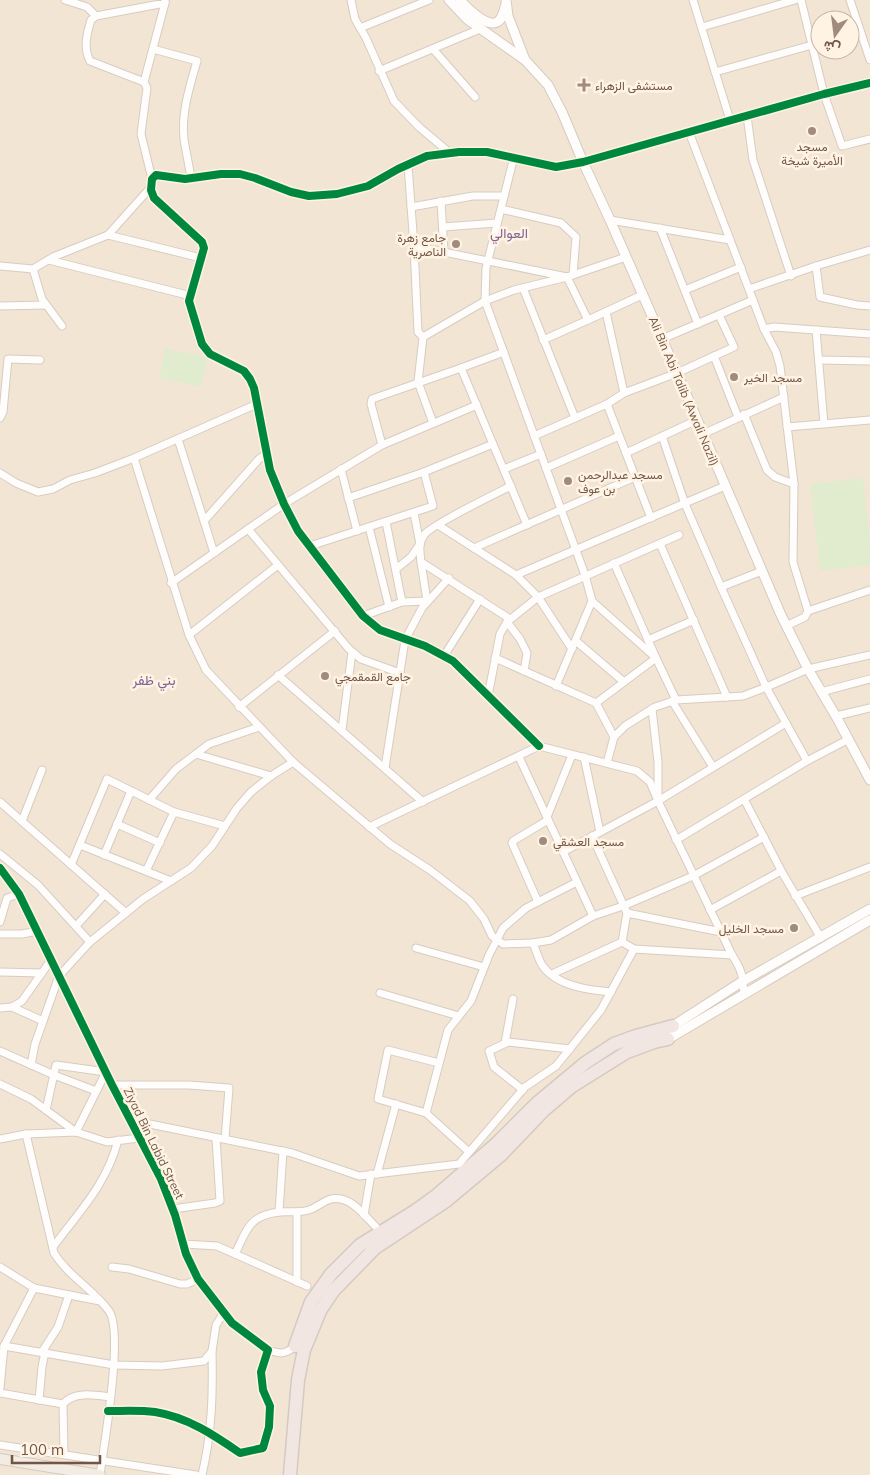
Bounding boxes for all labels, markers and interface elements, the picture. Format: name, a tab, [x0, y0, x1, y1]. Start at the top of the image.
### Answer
north arrow	[810, 10, 860, 60]
text: ش	[821, 37, 842, 58]
marker: مستشفى الزهراء	[577, 78, 591, 92]
place label: مستشفى الزهراء	[595, 78, 673, 94]
marker: مسجد الأميرة شيخة	[806, 125, 818, 137]
place label: مسجد الأميرة شيخة	[781, 139, 843, 169]
district label: العوالي	[490, 224, 528, 245]
place label: جامع زهرة الناصرية	[397, 230, 446, 260]
marker: جامع زهرة الناصرية	[450, 238, 462, 250]
street label: Ali Bin Abi Talib (Awali Nazil)	[646, 314, 722, 468]
place label: مسجد الخير	[743, 370, 802, 386]
marker: مسجد الخير	[728, 371, 740, 383]
place label: مسجد عبدالرحمن بن عوف	[578, 467, 663, 497]
marker: مسجد عبدالرحمن بن عوف	[562, 475, 574, 487]
place label: جامع القمقمجي	[335, 669, 411, 687]
marker: جامع القمقمجي	[319, 670, 331, 682]
district label: بني ظفر	[131, 671, 176, 692]
place label: مسجد العشقي	[553, 834, 624, 852]
marker: مسجد العشقي	[537, 835, 549, 847]
place label: مسجد الخليل	[719, 921, 784, 937]
marker: مسجد الخليل	[788, 922, 800, 934]
street label: Ziyad Bin Labid Street	[120, 1085, 188, 1201]
scale bar	[12, 1432, 100, 1464]
text: 100 m	[20, 1440, 64, 1459]

